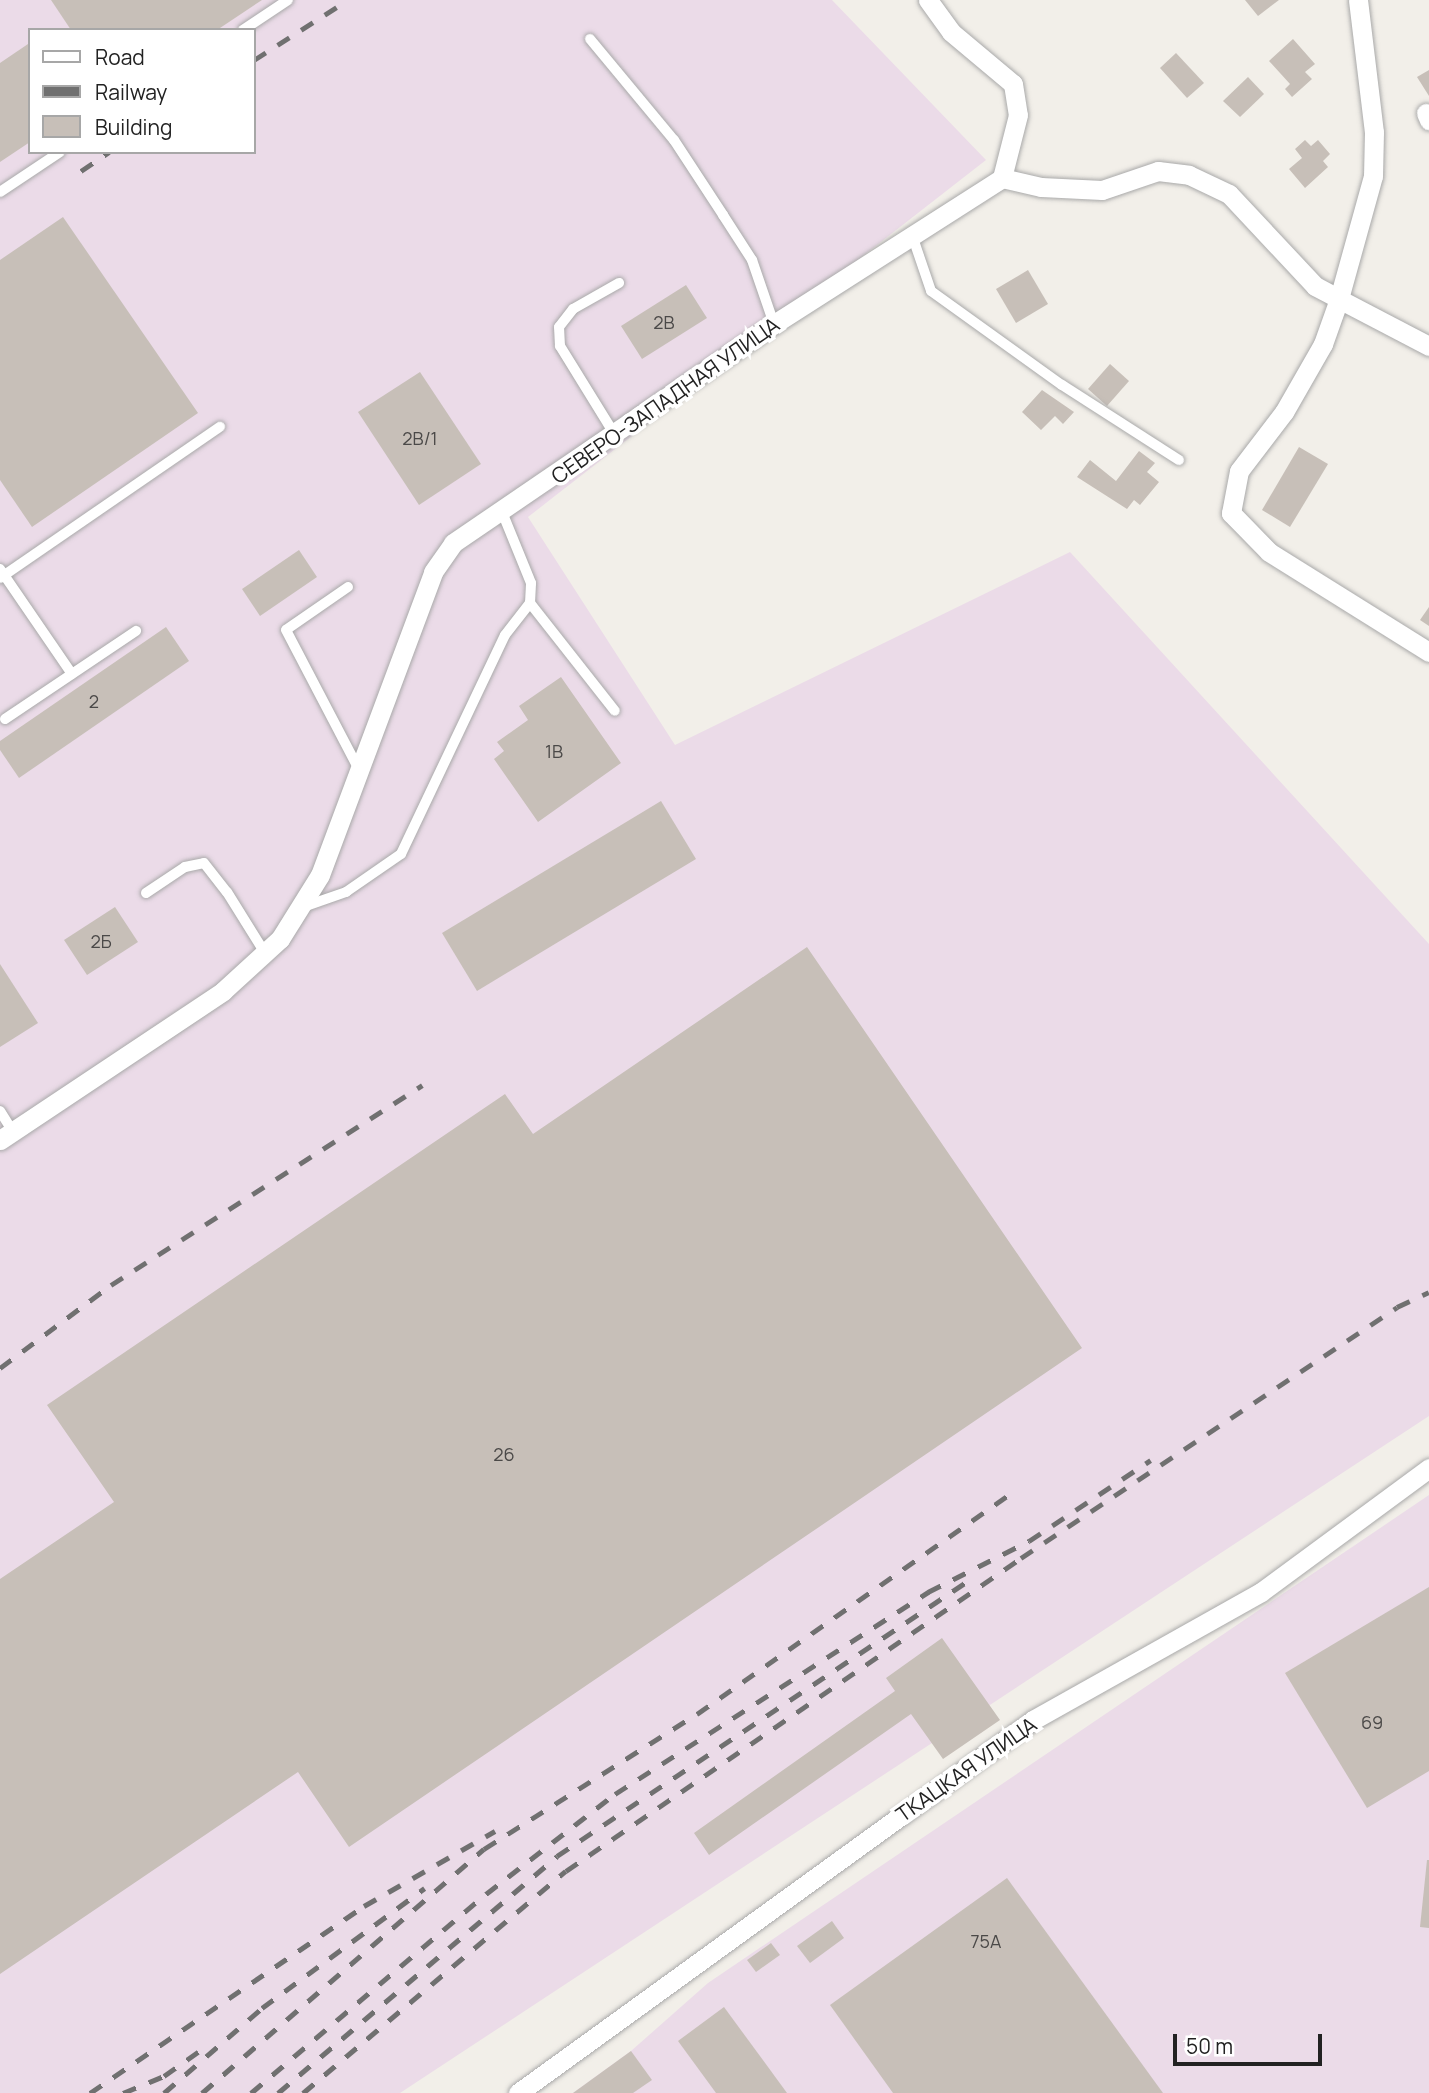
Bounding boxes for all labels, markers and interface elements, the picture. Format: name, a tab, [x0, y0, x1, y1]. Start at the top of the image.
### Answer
legend	[28, 28, 256, 154]
text: Road	[95, 43, 145, 71]
text: Railway	[95, 78, 167, 106]
text: Building	[95, 113, 172, 141]
house number: 2В	[653, 311, 675, 333]
street label: СЕВЕРО-ЗАПАДНАЯ УЛИЦА	[546, 312, 784, 488]
house number: 2В/1	[402, 427, 438, 449]
house number: 2	[89, 690, 99, 712]
house number: 1В	[545, 740, 563, 762]
house number: 2Б	[90, 930, 112, 952]
house number: 26	[493, 1443, 515, 1465]
street label: ТКАЦКАЯ УЛИЦА	[891, 1711, 1041, 1827]
house number: 69	[1361, 1711, 1383, 1733]
house number: 75А	[971, 1930, 1001, 1952]
scale bar	[1177, 2020, 1326, 2064]
text: 50 m	[1186, 2032, 1233, 2060]

